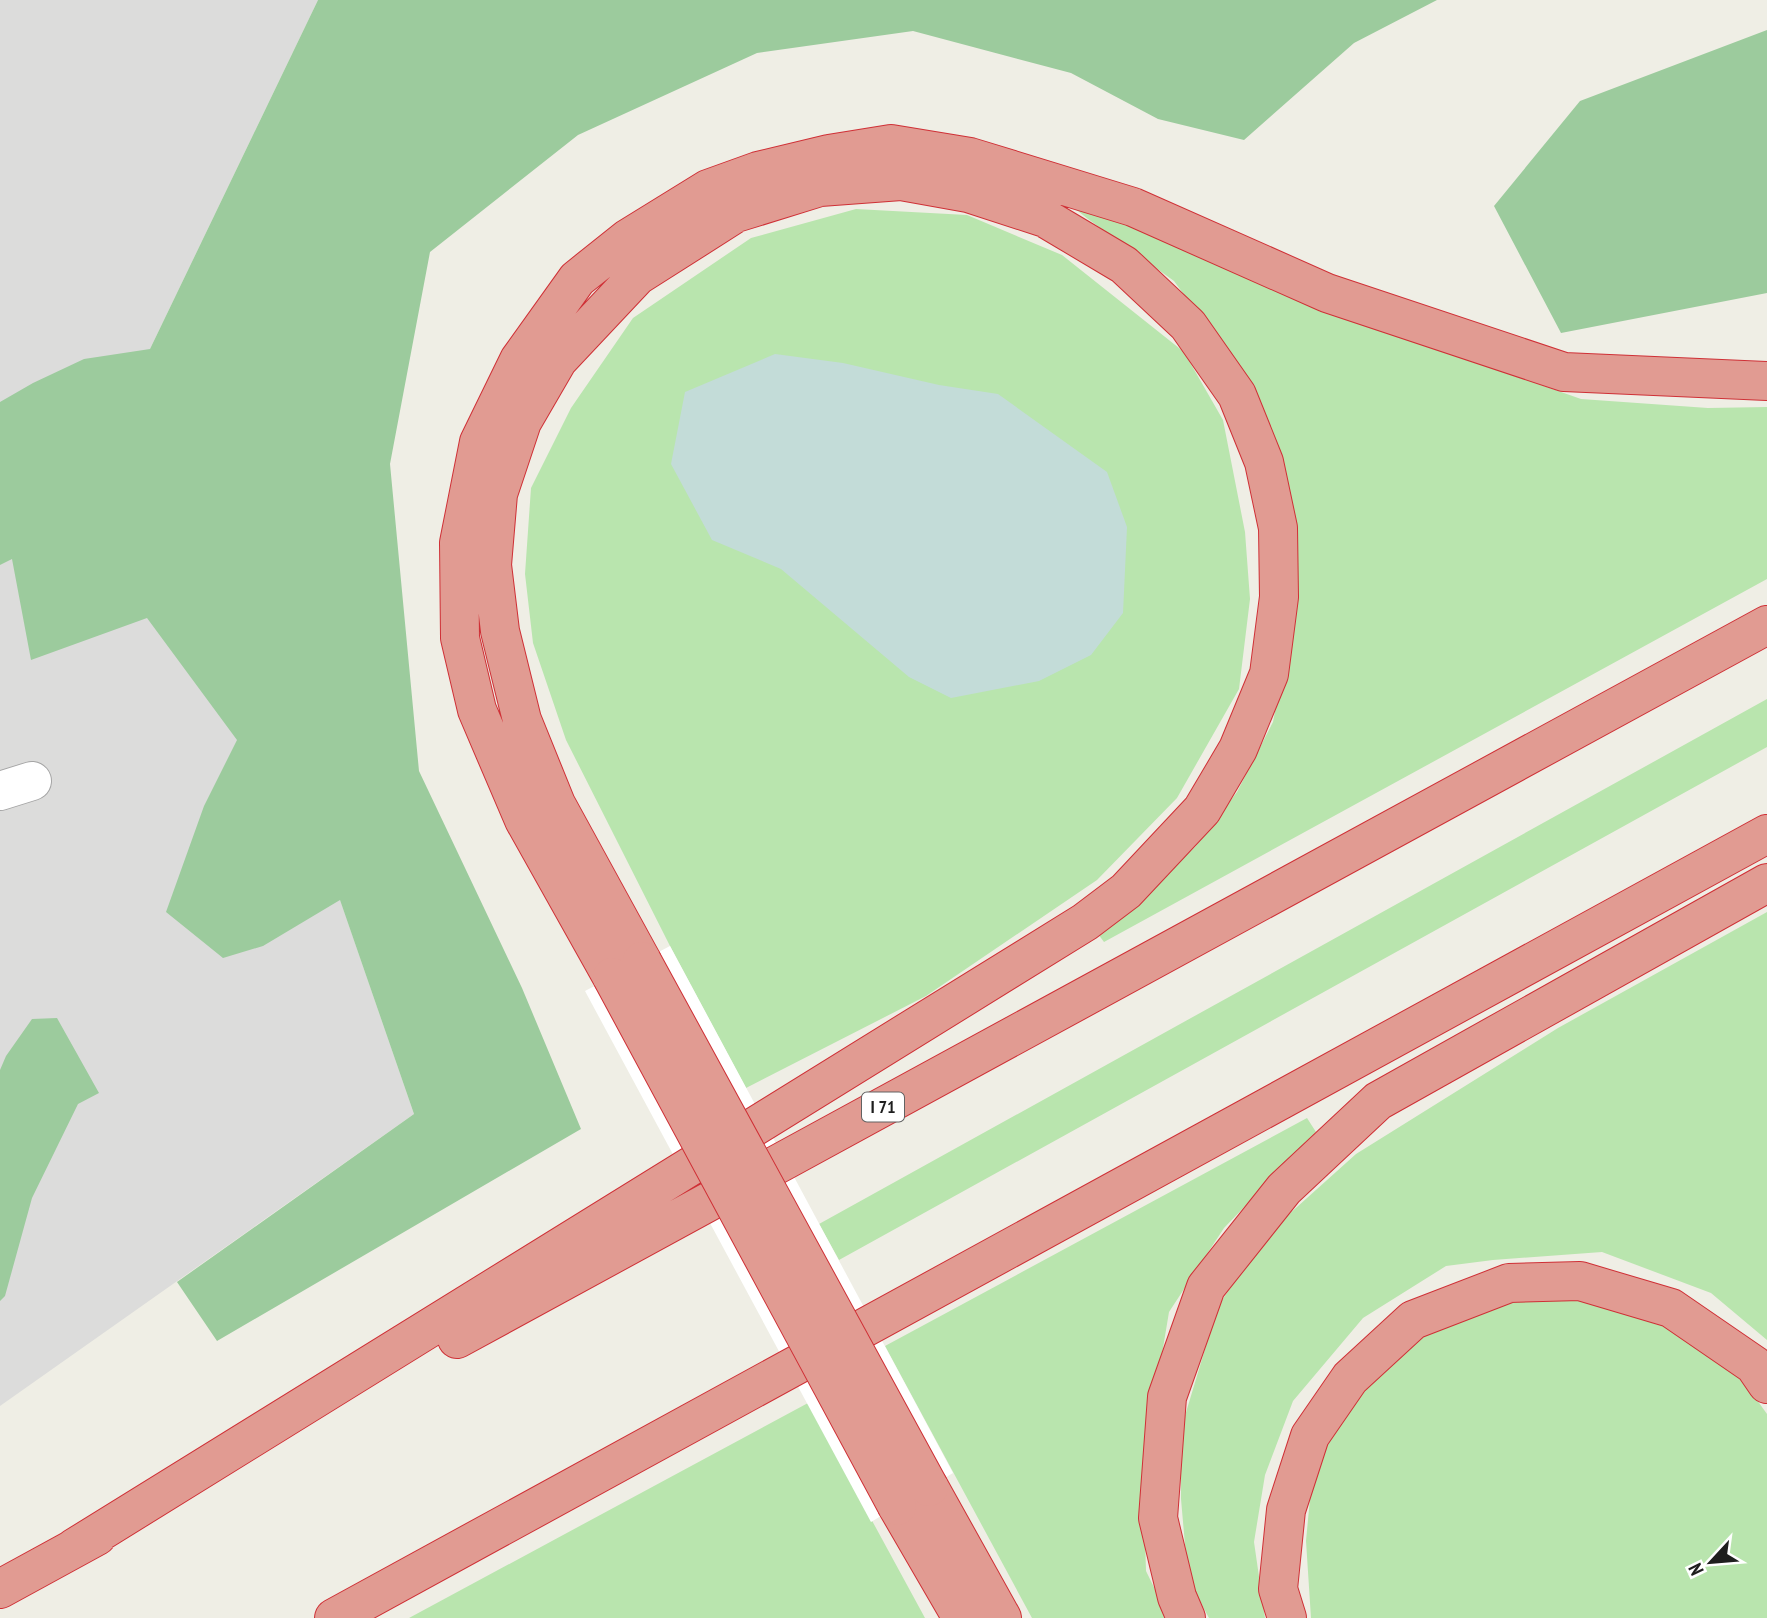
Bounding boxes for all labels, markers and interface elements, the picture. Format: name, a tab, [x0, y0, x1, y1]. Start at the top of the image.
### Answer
road number: I 71	[862, 1092, 904, 1122]
north arrow	[1676, 1527, 1746, 1597]
text: N	[1683, 1560, 1709, 1579]

